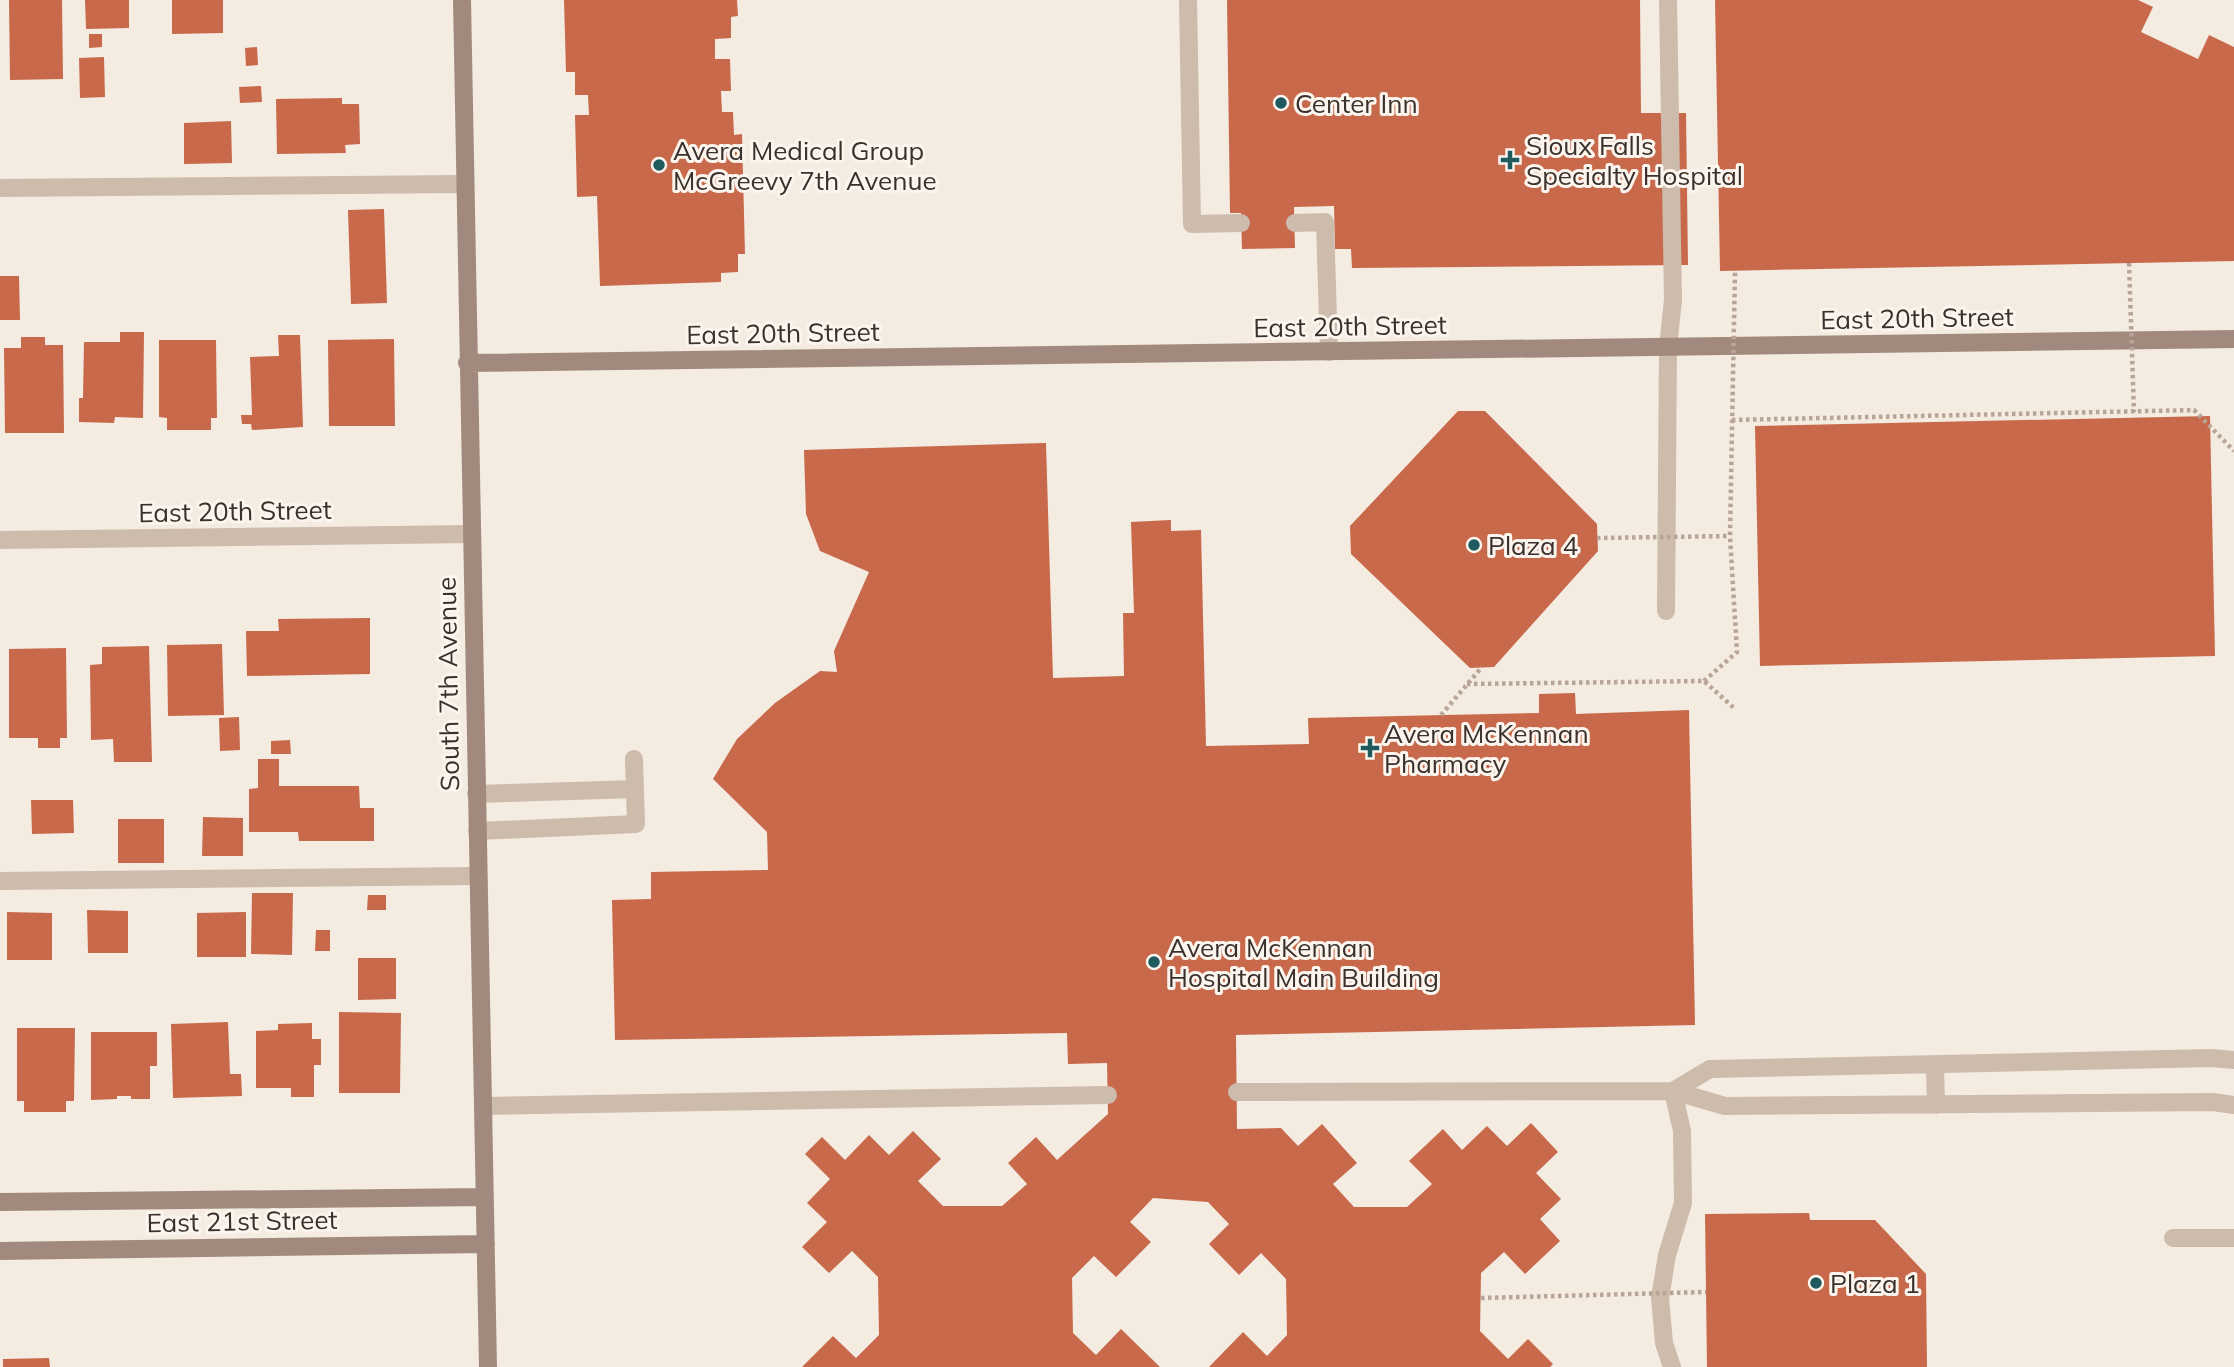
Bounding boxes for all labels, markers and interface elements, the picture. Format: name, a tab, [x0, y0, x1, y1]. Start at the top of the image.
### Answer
place label: Center Inn	[1295, 87, 1418, 120]
marker: Center Inn	[1273, 95, 1289, 111]
place label: Sioux Falls Specialty Hospital	[1526, 129, 1743, 192]
place label: Avera Medical Group McGreevy 7th Avenue	[673, 134, 937, 197]
marker: Sioux Falls Specialty Hospital	[1500, 150, 1520, 170]
marker: Avera Medical Group McGreevy 7th Avenue	[651, 157, 667, 173]
street label: East 20th Street	[1820, 300, 2014, 336]
street label: East 20th Street	[1253, 308, 1447, 344]
street label: East 20th Street	[686, 315, 880, 351]
street label: East 20th Street	[138, 493, 332, 529]
place label: Plaza 4	[1488, 529, 1578, 562]
marker: Plaza 4	[1466, 537, 1482, 553]
street label: South 7th Avenue	[430, 576, 466, 792]
place label: Avera McKennan Pharmacy	[1384, 717, 1589, 780]
marker: Avera McKennan Pharmacy	[1362, 740, 1378, 756]
place label: Avera McKennan Hospital Main Building	[1168, 931, 1439, 994]
marker: Avera McKennan Hospital Main Building	[1146, 954, 1162, 970]
street label: East 21st Street	[146, 1203, 338, 1239]
place label: Plaza 1	[1830, 1267, 1920, 1300]
marker: Plaza 1	[1808, 1275, 1824, 1291]

